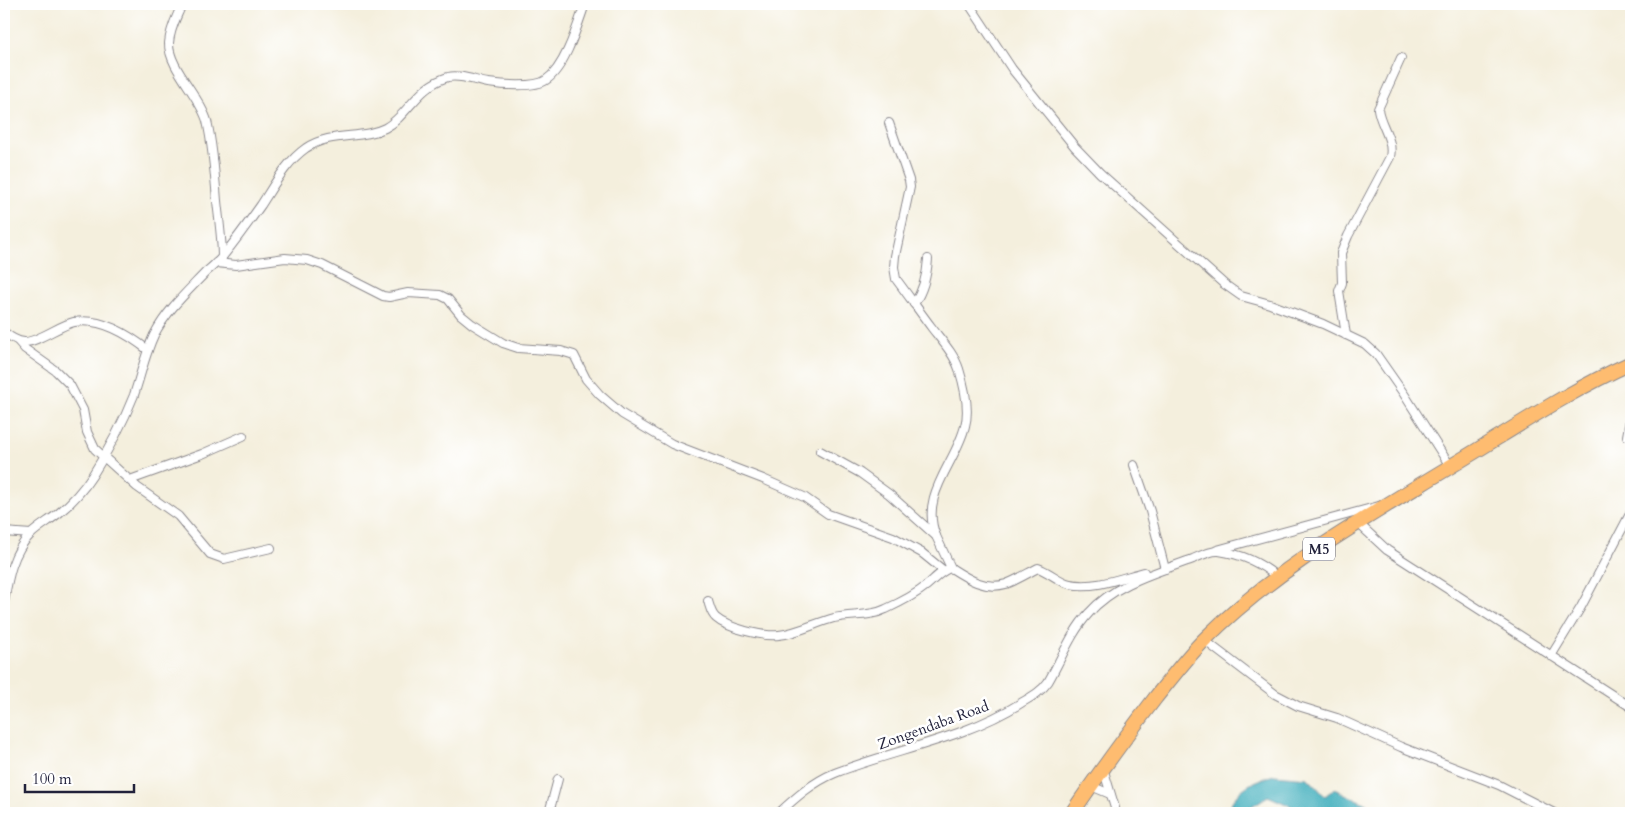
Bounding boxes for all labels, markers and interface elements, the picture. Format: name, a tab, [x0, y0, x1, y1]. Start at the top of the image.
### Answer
road number: M5	[1303, 538, 1335, 560]
street label: Zongendaba Road	[875, 696, 991, 754]
scale bar	[25, 762, 134, 794]
text: 100 m	[32, 769, 72, 789]

